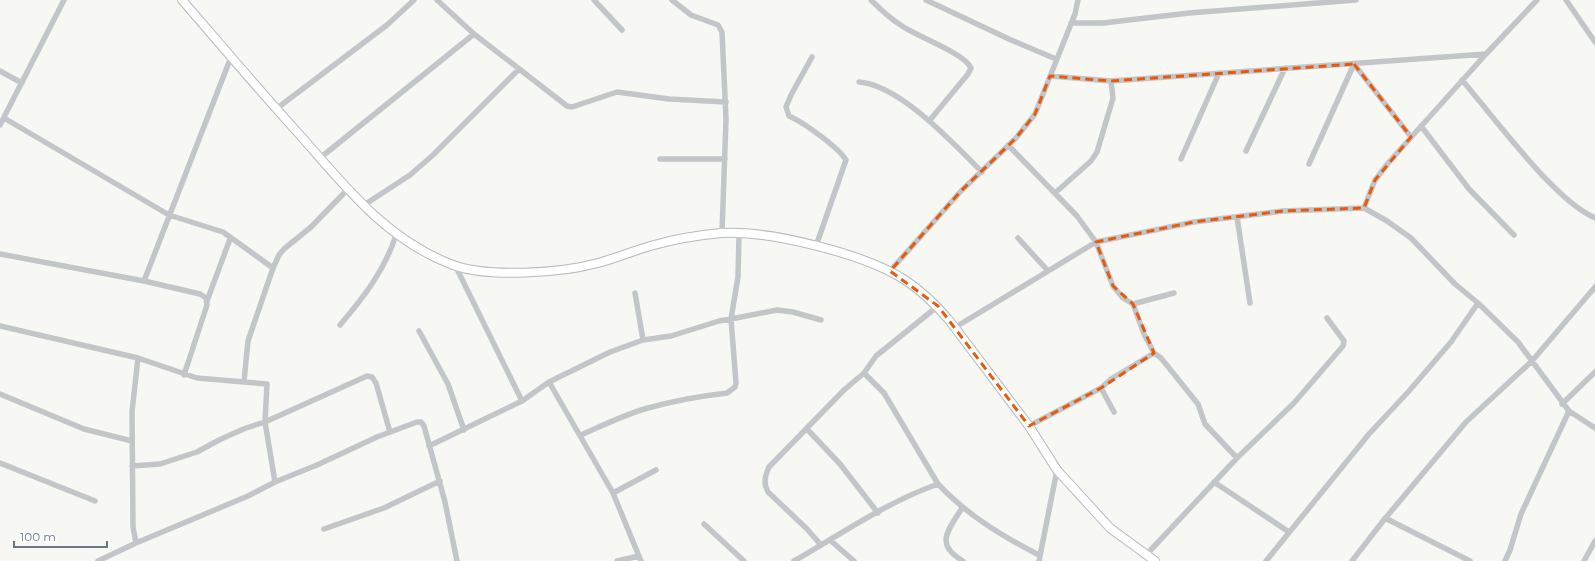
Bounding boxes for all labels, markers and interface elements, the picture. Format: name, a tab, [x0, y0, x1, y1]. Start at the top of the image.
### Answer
scale bar	[14, 523, 107, 549]
text: 100 m	[20, 529, 56, 544]

